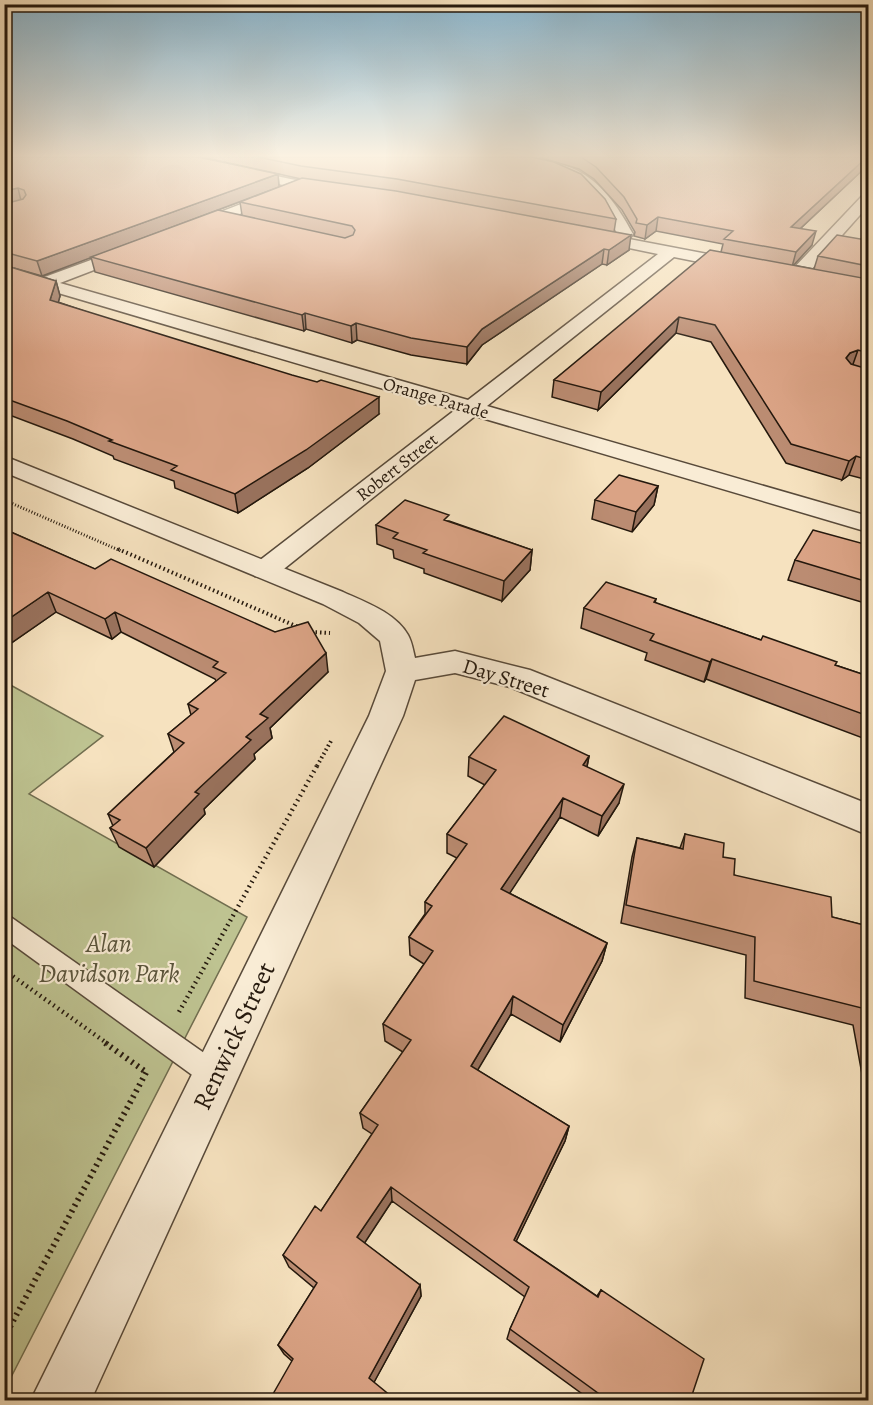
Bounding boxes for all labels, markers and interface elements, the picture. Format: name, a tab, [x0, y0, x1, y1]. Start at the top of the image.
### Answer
street label: Orange Parade	[380, 371, 492, 425]
street label: Robert Street	[351, 428, 443, 506]
street label: Day Street	[459, 652, 553, 704]
park label: Alan Davidson Park	[38, 926, 180, 991]
street label: Renwick Street	[184, 956, 284, 1116]

